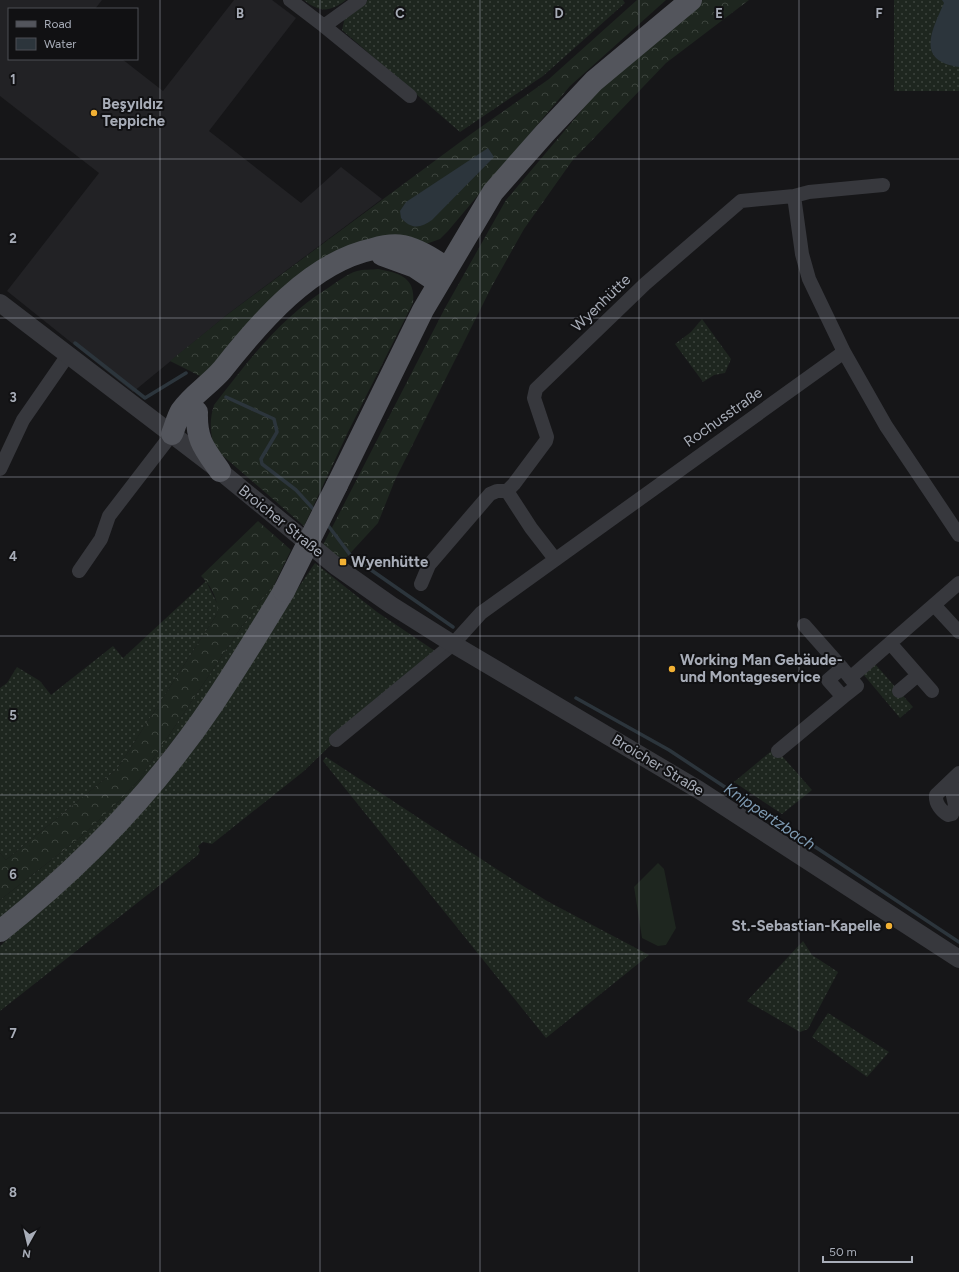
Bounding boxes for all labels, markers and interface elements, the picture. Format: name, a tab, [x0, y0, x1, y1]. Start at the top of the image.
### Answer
text: B	[236, 6, 244, 21]
text: C	[395, 6, 405, 21]
text: D	[554, 6, 564, 21]
text: E	[715, 6, 723, 21]
text: F	[875, 6, 883, 21]
legend	[8, 8, 138, 60]
text: Road	[44, 17, 72, 31]
text: Water	[44, 37, 76, 51]
text: 1	[10, 72, 16, 87]
place label: Beşyıldız Teppiche	[102, 95, 166, 130]
marker: Beşyıldız Teppiche	[89, 108, 99, 118]
text: 2	[9, 231, 17, 246]
street label: Wyenhütte	[568, 271, 634, 335]
street label: Rochusstraße	[680, 383, 766, 451]
text: 3	[9, 390, 17, 405]
street label: Broicher Straße	[235, 481, 327, 561]
text: 4	[9, 549, 17, 564]
place label: Wyenhütte	[351, 553, 429, 571]
marker: Wyenhütte	[338, 557, 348, 567]
place label: Working Man Gebäude- und Montageservice	[680, 651, 843, 686]
marker: Working Man Gebäude- und Montageservice	[667, 664, 677, 674]
text: 5	[9, 708, 17, 723]
street label: Broicher Straße	[609, 730, 707, 800]
water label: Knippertzbach	[720, 779, 819, 854]
text: 6	[9, 867, 17, 882]
place label: St.-Sebastian-Kapelle	[732, 917, 882, 935]
marker: St.-Sebastian-Kapelle	[884, 921, 894, 931]
text: 7	[9, 1026, 17, 1041]
text: 8	[9, 1185, 17, 1200]
north arrow	[8, 1224, 48, 1264]
scale bar	[823, 1238, 912, 1264]
text: 50 m	[829, 1245, 857, 1259]
text: N	[22, 1246, 32, 1260]

